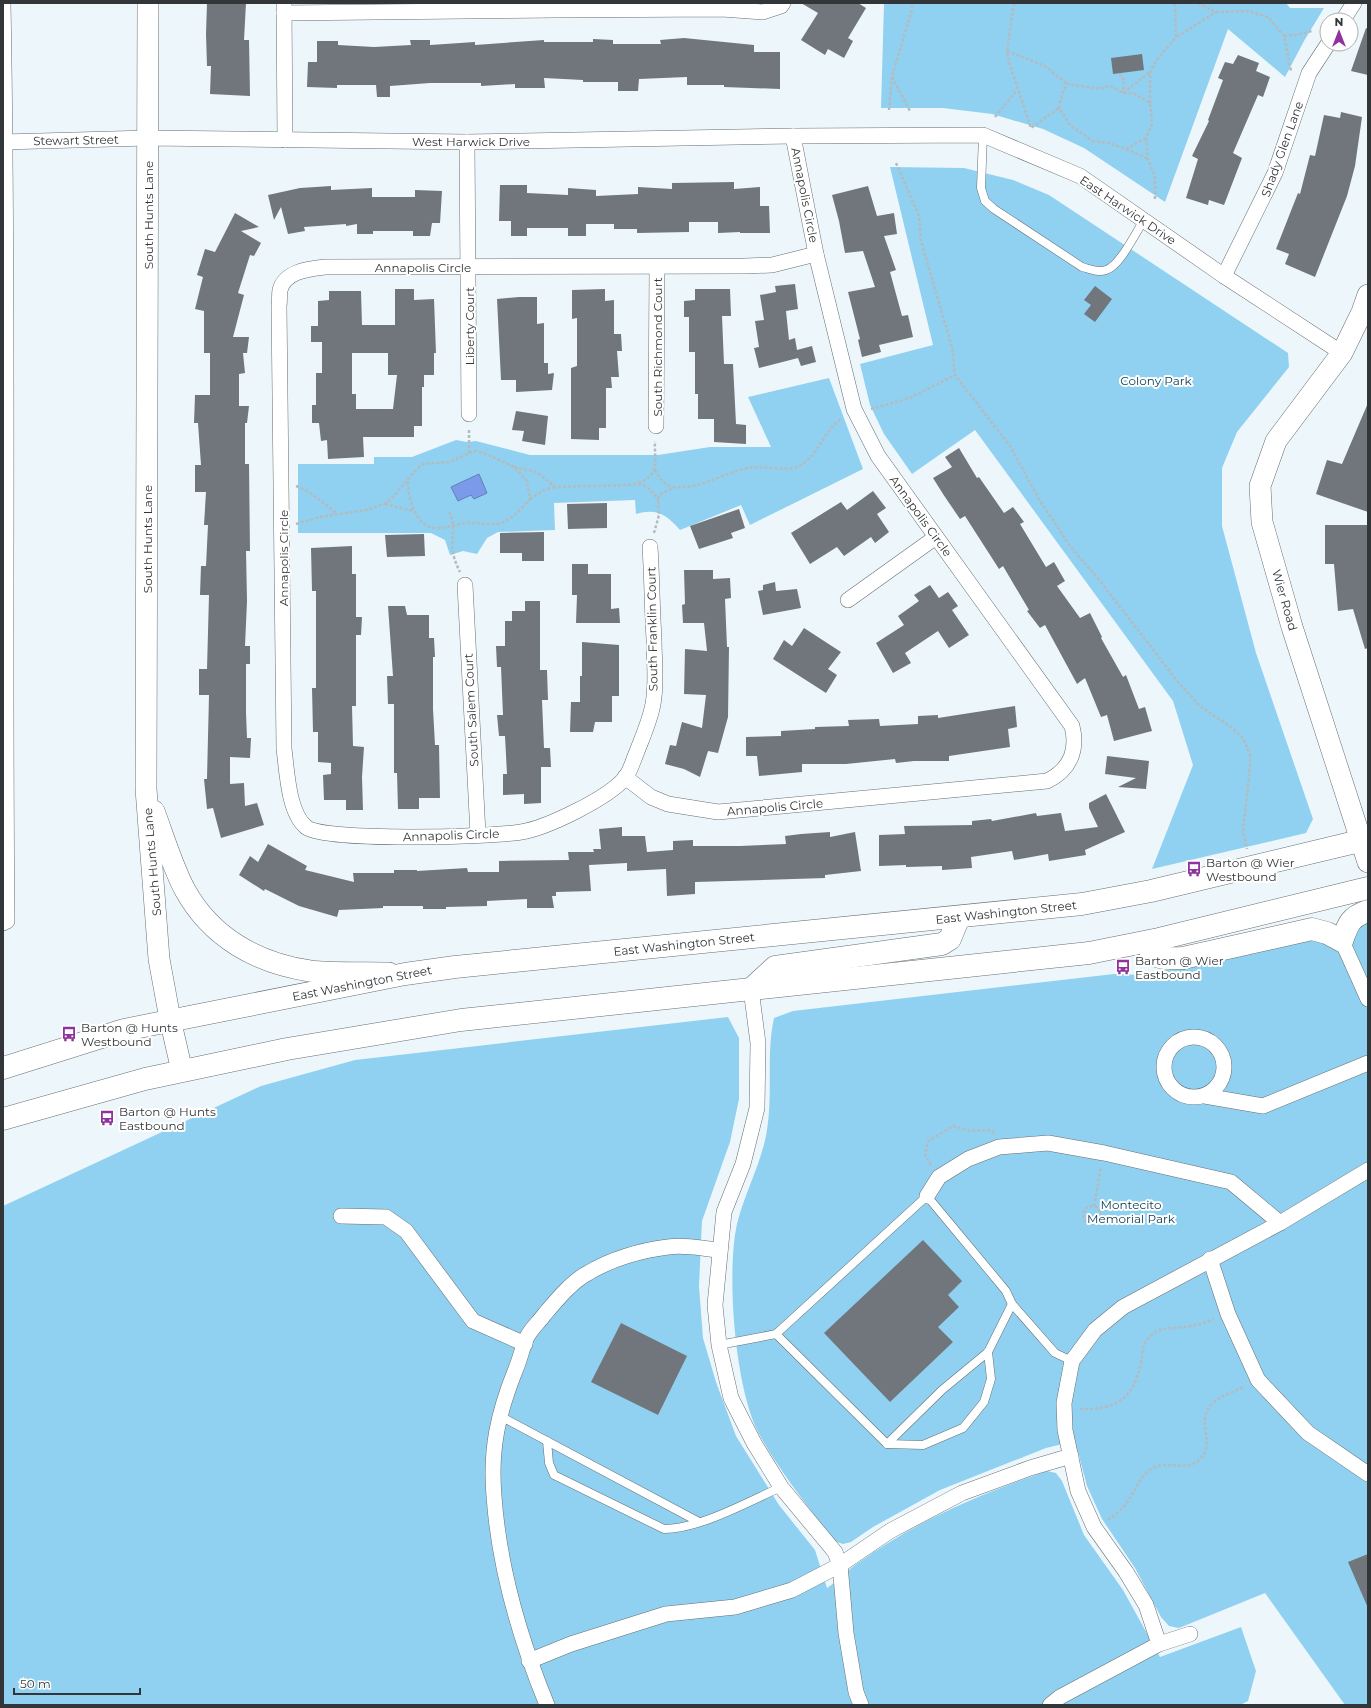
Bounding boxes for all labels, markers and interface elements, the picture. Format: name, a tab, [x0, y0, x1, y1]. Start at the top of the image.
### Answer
north arrow	[1319, 12, 1359, 52]
text: N	[1335, 15, 1343, 29]
street label: Shady Glen Lane	[1258, 99, 1306, 199]
street label: Stewart Street	[33, 132, 119, 148]
street label: West Harwick Drive	[412, 134, 530, 149]
street label: Annapolis Circle	[788, 146, 822, 244]
street label: South Hunts Lane	[141, 161, 156, 269]
street label: East Harwick Drive	[1077, 172, 1179, 248]
street label: Annapolis Circle	[375, 260, 471, 275]
street label: South Richmond Court	[650, 277, 665, 417]
street label: Liberty Court	[462, 287, 477, 365]
park label: Colony Park	[1120, 373, 1193, 388]
street label: Annapolis Circle	[887, 473, 955, 559]
street label: South Hunts Lane	[140, 485, 155, 593]
street label: Annapolis Circle	[276, 510, 291, 606]
street label: South Franklin Court	[643, 566, 661, 691]
street label: Wier Road	[1269, 568, 1301, 632]
street label: South Salem Court	[461, 653, 481, 767]
street label: Annapolis Circle	[726, 795, 824, 819]
street label: South Hunts Lane	[140, 807, 164, 917]
street label: Annapolis Circle	[402, 826, 500, 844]
place label: Barton @ Wier Westbound	[1206, 855, 1295, 884]
bus stop icon: Barton @ Wier Westbound	[1185, 860, 1203, 878]
street label: East Washington Street	[935, 897, 1077, 927]
street label: East Washington Street	[613, 929, 755, 959]
place label: Barton @ Wier Eastbound	[1135, 953, 1224, 982]
bus stop icon: Barton @ Wier Eastbound	[1114, 958, 1132, 976]
street label: East Washington Street	[291, 962, 433, 1004]
place label: Barton @ Hunts Westbound	[81, 1020, 178, 1049]
bus stop icon: Barton @ Hunts Westbound	[60, 1025, 78, 1043]
place label: Barton @ Hunts Eastbound	[119, 1104, 216, 1133]
bus stop icon: Barton @ Hunts Eastbound	[98, 1109, 116, 1127]
park label: Montecito Memorial Park	[1087, 1197, 1176, 1226]
scale bar	[14, 1670, 140, 1696]
text: 50 m	[20, 1676, 51, 1691]

